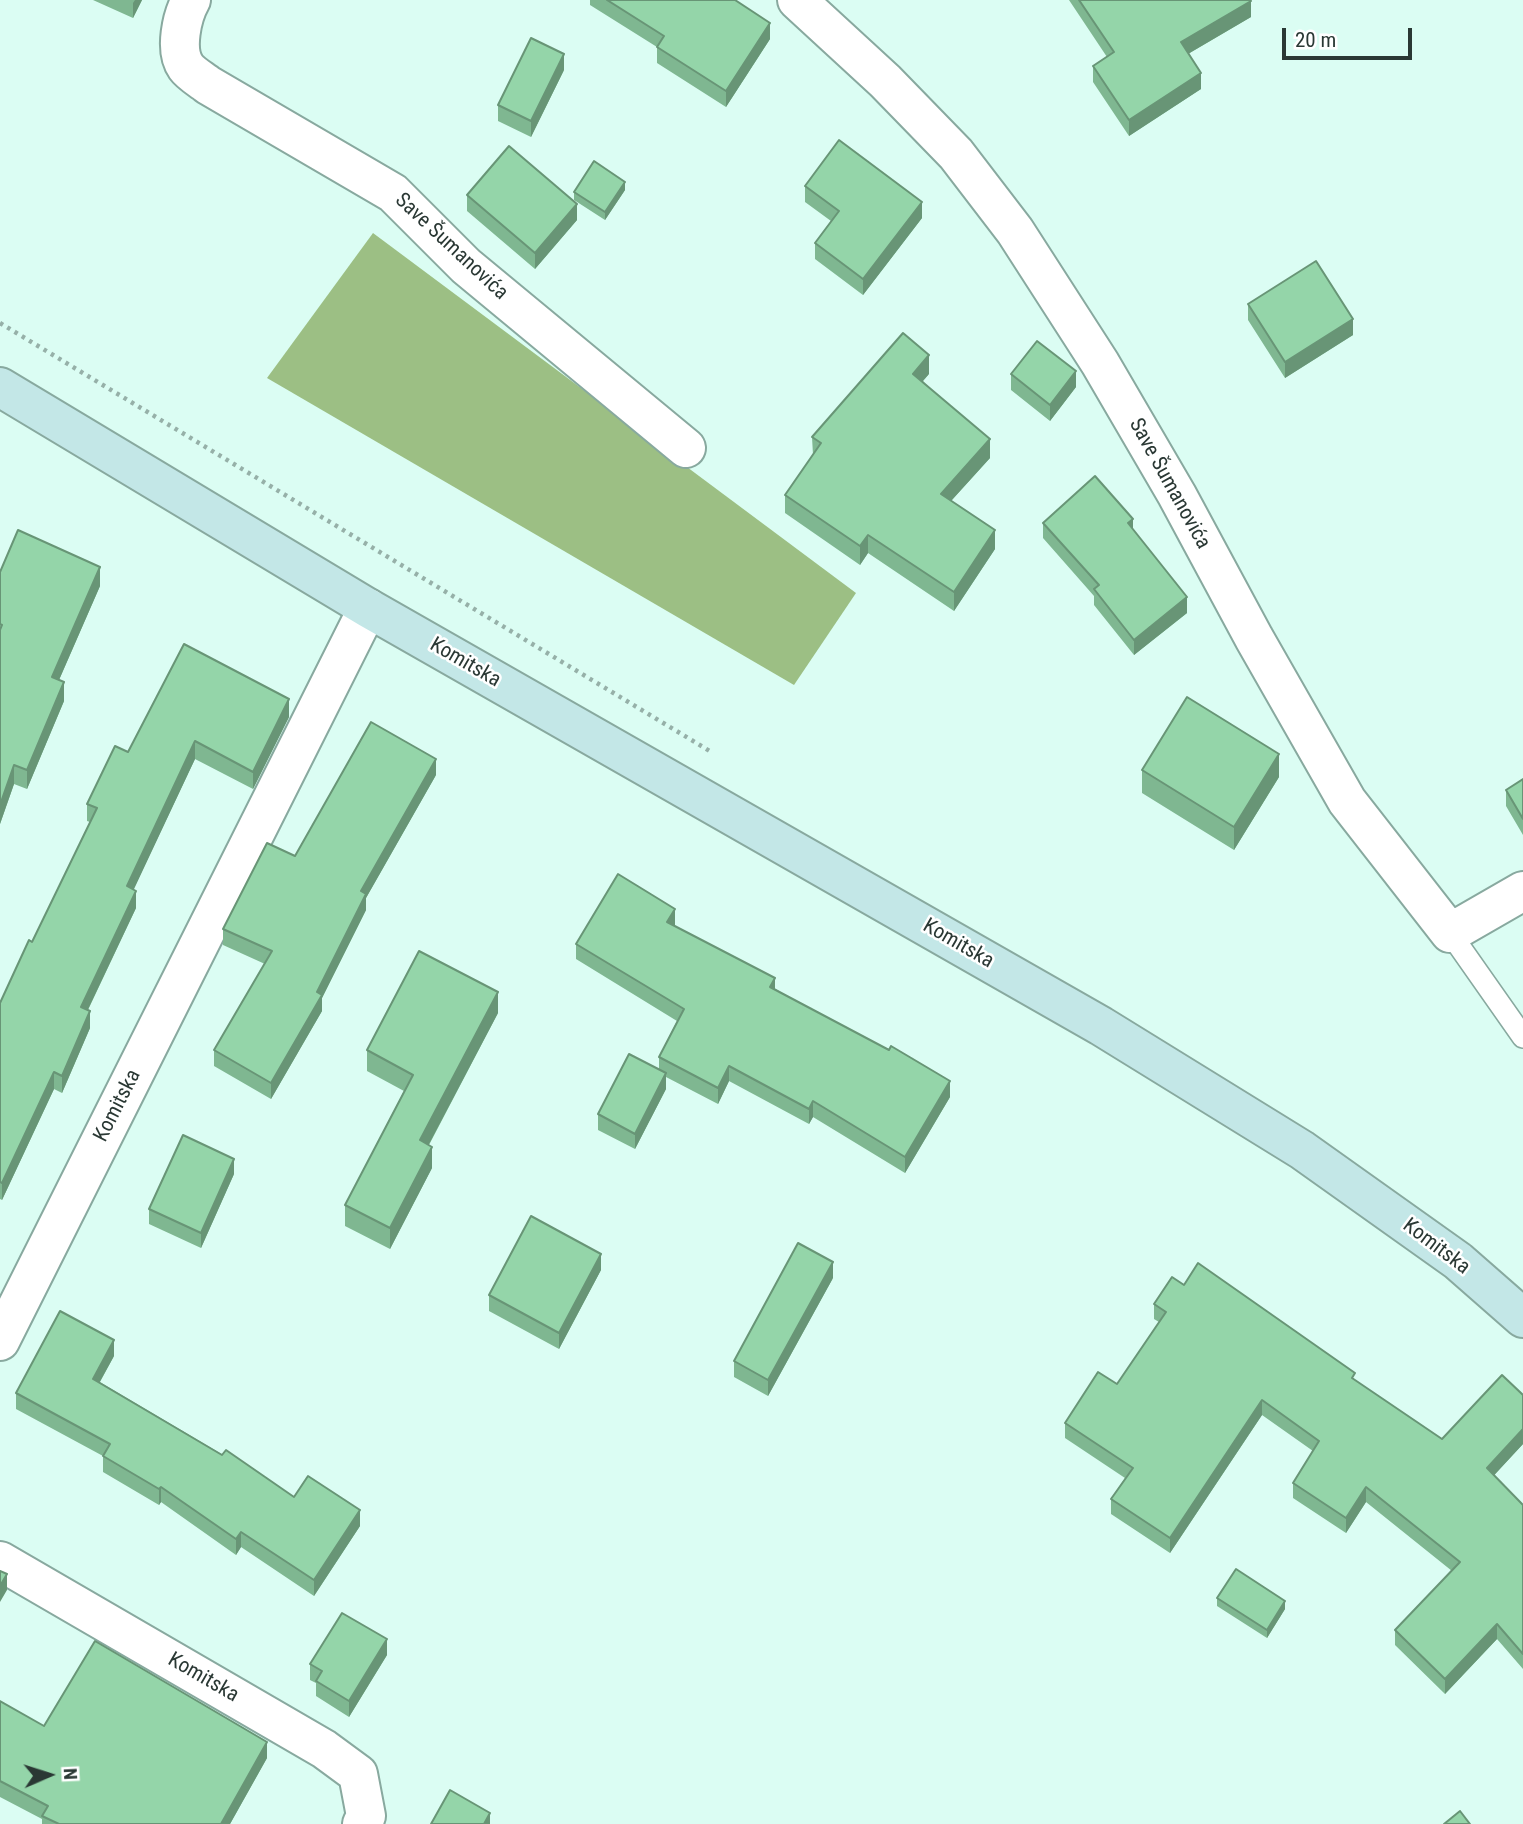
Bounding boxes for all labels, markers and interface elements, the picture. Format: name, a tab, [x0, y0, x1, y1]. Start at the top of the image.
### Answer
scale bar	[1285, 14, 1414, 58]
text: 20 m	[1295, 28, 1336, 52]
street label: Save Šumanovića	[389, 188, 513, 306]
street label: Save Šumanovića	[1123, 414, 1215, 554]
street label: Komitska	[425, 633, 505, 693]
street label: Komitska	[918, 914, 998, 974]
street label: Komitska	[89, 1066, 147, 1146]
street label: Komitska	[1397, 1214, 1475, 1280]
street label: Komitska	[163, 1648, 243, 1708]
north arrow	[14, 1740, 84, 1810]
text: N	[59, 1767, 82, 1780]

